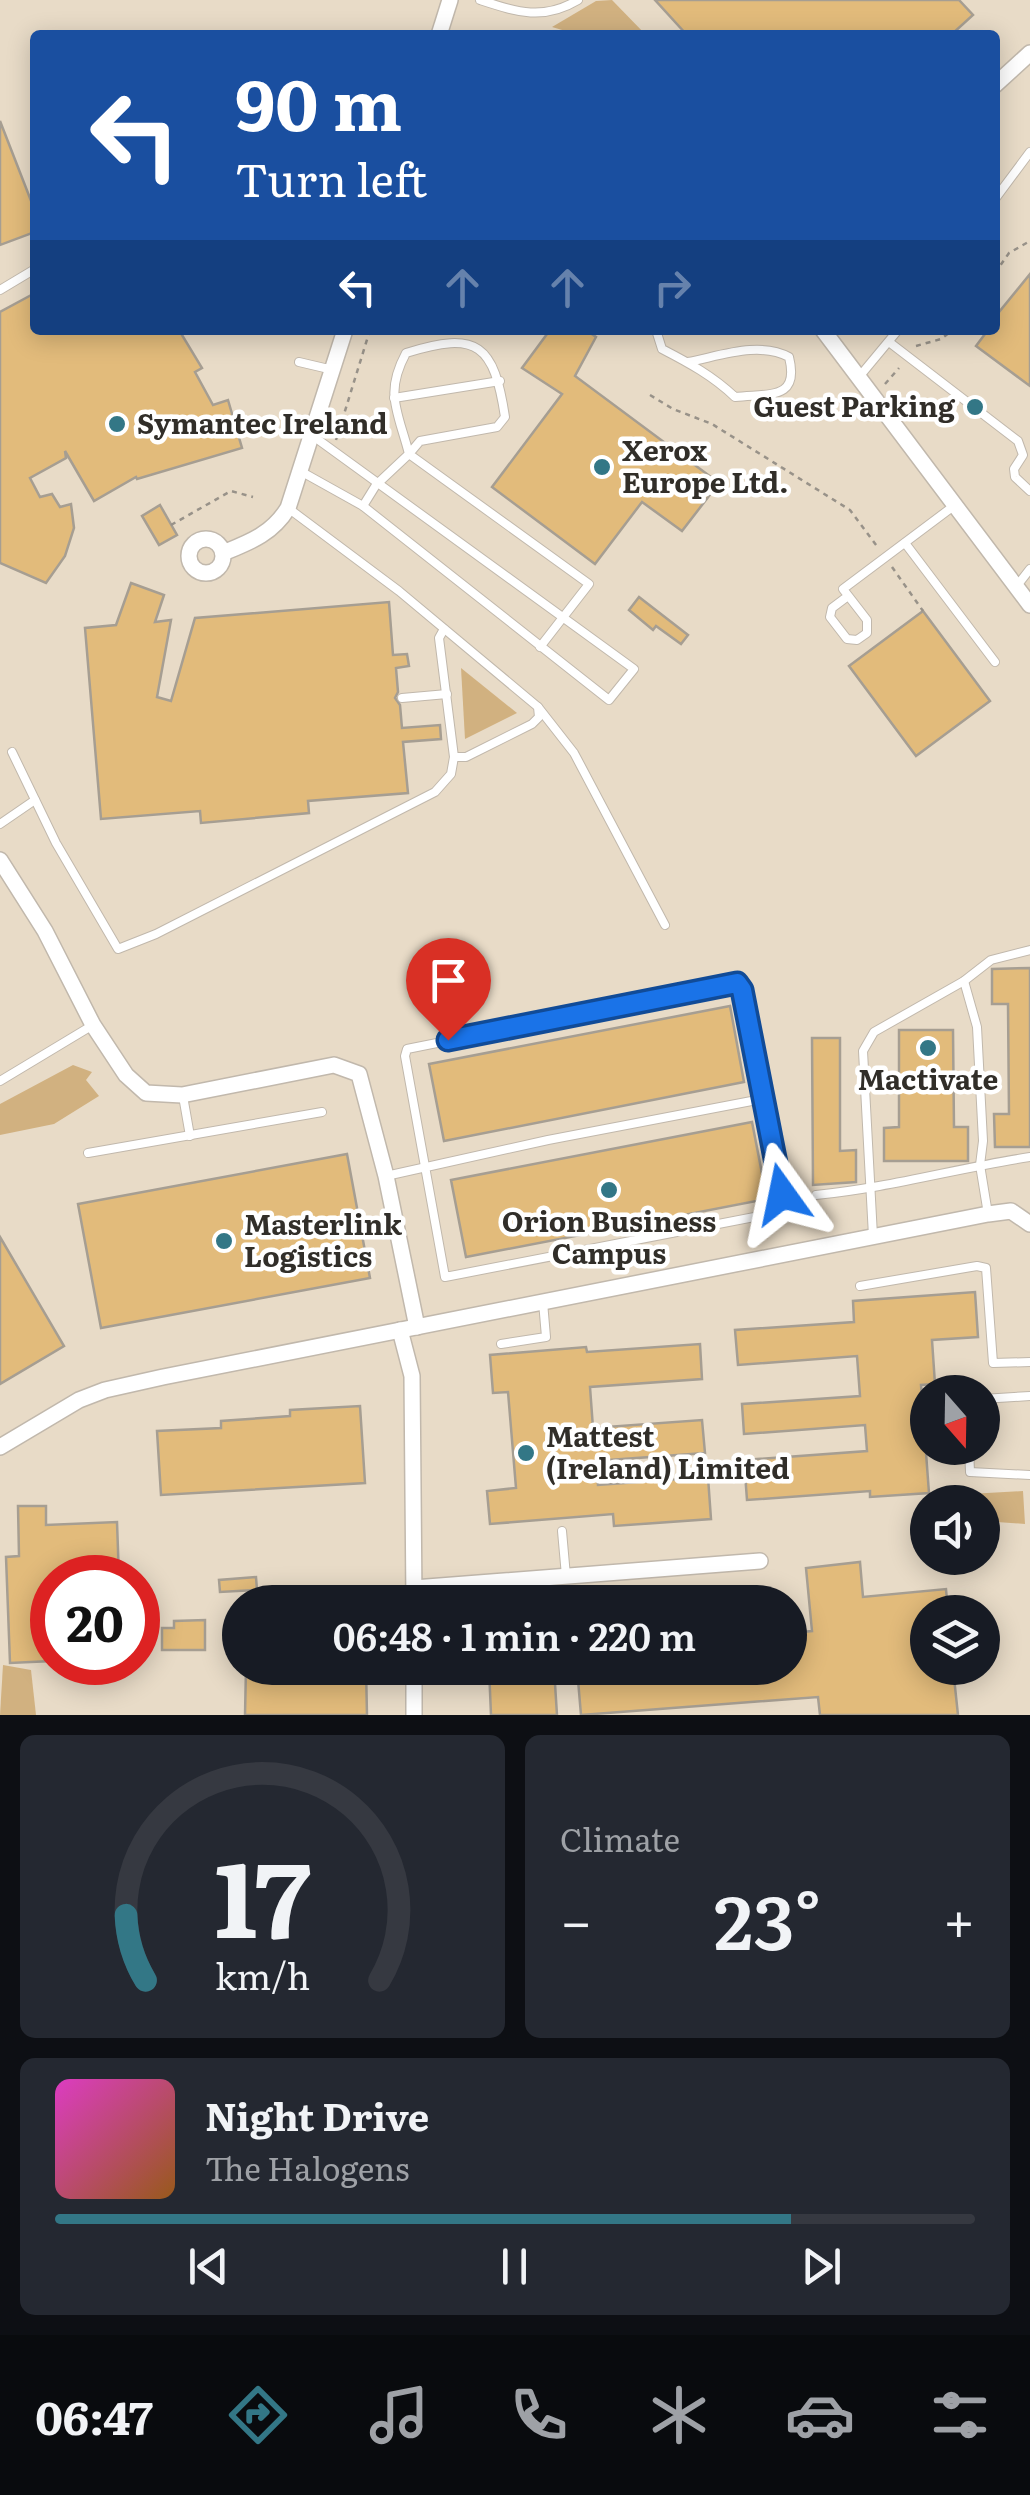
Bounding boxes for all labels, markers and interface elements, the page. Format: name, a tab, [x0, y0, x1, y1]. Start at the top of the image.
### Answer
text: 90 m	[235, 49, 402, 153]
icon: left	[70, 70, 200, 200]
text: Turn left	[235, 144, 427, 211]
icon: left	[330, 260, 385, 315]
icon: ahead	[435, 260, 490, 315]
icon: ahead	[540, 260, 595, 315]
icon: right	[645, 260, 700, 315]
place label: Guest Parking	[753, 384, 956, 426]
marker: Guest Parking	[964, 396, 986, 418]
place label: Symantec Ireland	[137, 401, 388, 443]
marker: Symantec Ireland	[106, 413, 128, 435]
place label: Xerox Europe Ltd.	[622, 428, 788, 502]
marker: Xerox Europe Ltd.	[591, 456, 613, 478]
pin	[406, 938, 491, 1041]
icon: arrive	[421, 953, 476, 1008]
marker: Mactivate	[917, 1037, 939, 1059]
place label: Mactivate	[858, 1057, 998, 1099]
position arrow	[730, 1142, 834, 1246]
marker: Orion Business Campus	[598, 1179, 620, 1201]
place label: Orion Business Campus	[502, 1199, 716, 1273]
place label: Masterlink Logistics	[244, 1202, 402, 1276]
marker: Masterlink Logistics	[213, 1230, 235, 1252]
north arrow	[910, 1375, 1000, 1465]
map controls	[910, 1375, 1000, 1685]
place label: Mattest (Ireland) Limited	[546, 1414, 790, 1488]
marker: Mattest (Ireland) Limited	[515, 1442, 537, 1464]
button: sound	[910, 1485, 1000, 1575]
speed limit sign: 20	[30, 1555, 160, 1685]
button: layers	[910, 1595, 1000, 1685]
text: 06:48 · 1 min · 220 m	[333, 1606, 696, 1663]
text: Climate	[560, 1814, 680, 1862]
text: 17	[214, 1816, 311, 1970]
text: 23°	[714, 1862, 821, 1973]
text: −	[560, 1877, 592, 1959]
text: +	[943, 1877, 975, 1959]
text: km/h	[215, 1948, 310, 2001]
text: Night Drive	[205, 2086, 429, 2143]
text: The Halogens	[205, 2143, 409, 2191]
icon: previous	[181, 2239, 236, 2294]
icon: pause	[487, 2239, 542, 2294]
icon: next	[794, 2239, 849, 2294]
icon: directions	[223, 2380, 293, 2450]
icon: music	[364, 2380, 434, 2450]
icon: phone	[504, 2380, 574, 2450]
icon: climate	[644, 2380, 714, 2450]
icon: car	[785, 2380, 855, 2450]
icon: filters	[925, 2380, 995, 2450]
text: 06:47	[35, 2382, 153, 2449]

